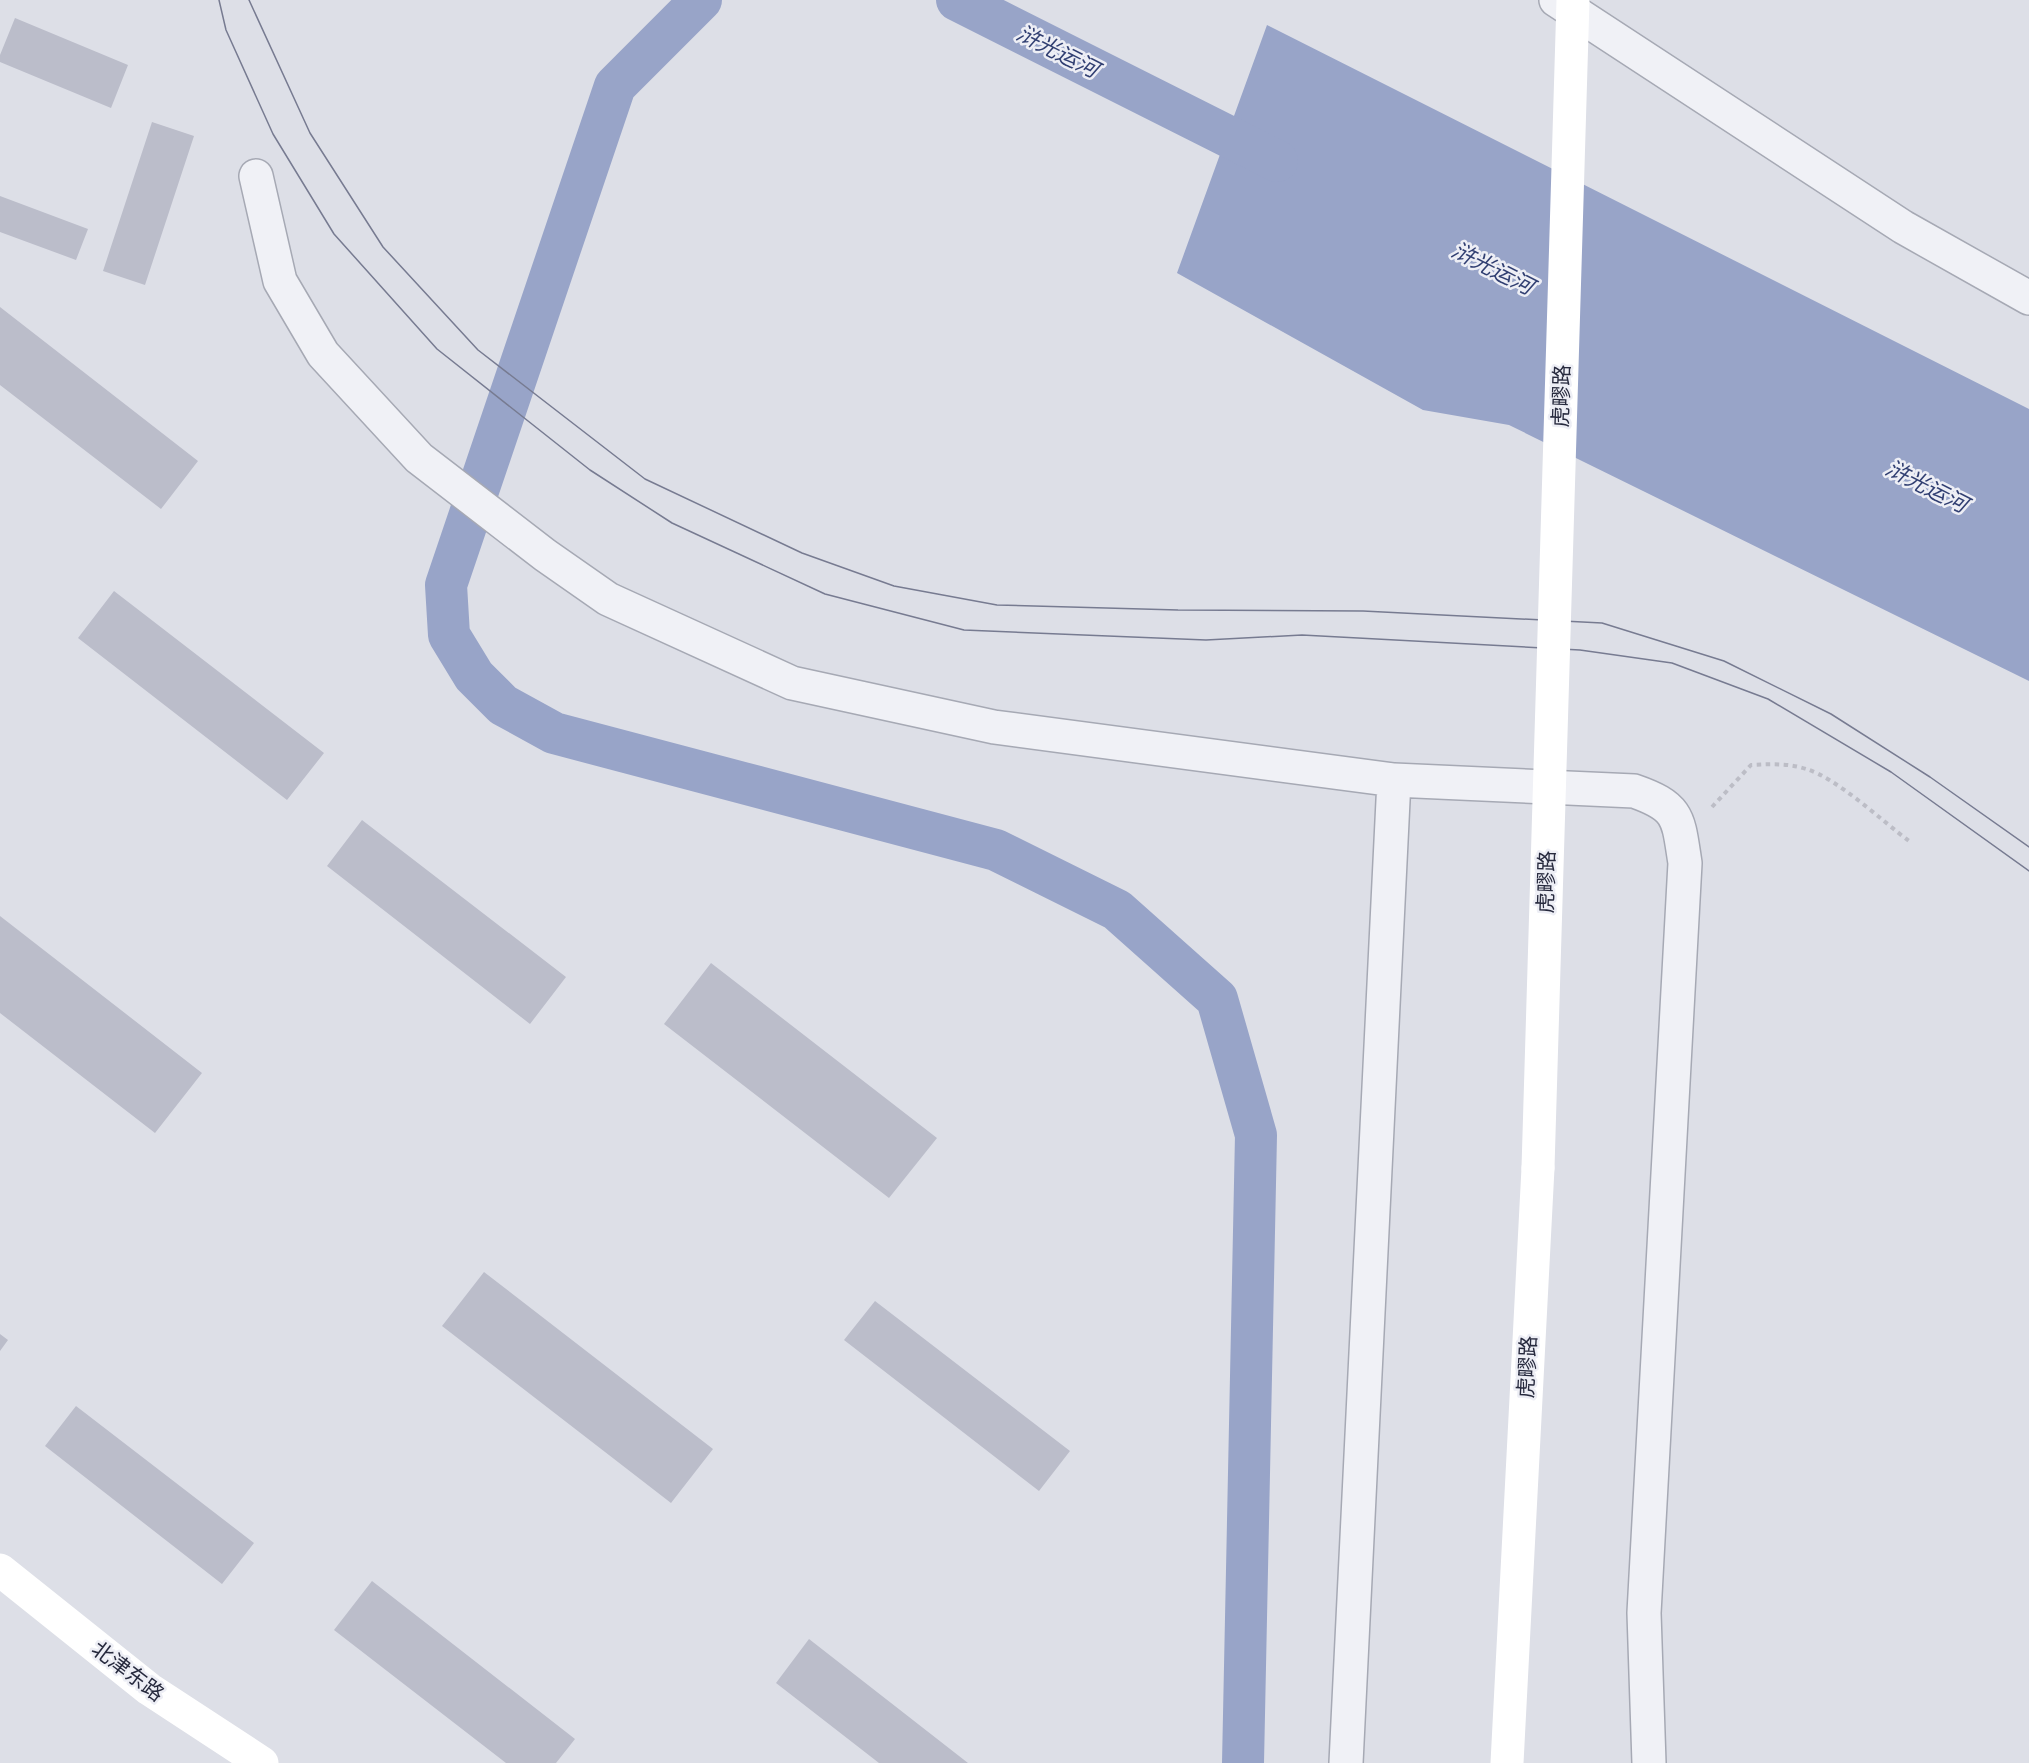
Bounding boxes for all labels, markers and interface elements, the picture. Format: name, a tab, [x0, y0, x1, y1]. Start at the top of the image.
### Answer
water label: 浒光运河	[1012, 19, 1107, 85]
water label: 浒光运河	[1447, 236, 1542, 302]
street label: 虎疁路	[1546, 364, 1576, 428]
water label: 浒光运河	[1881, 454, 1976, 520]
street label: 虎疁路	[1531, 850, 1561, 914]
street label: 虎疁路	[1512, 1335, 1542, 1399]
street label: 北津东路	[86, 1635, 170, 1707]

